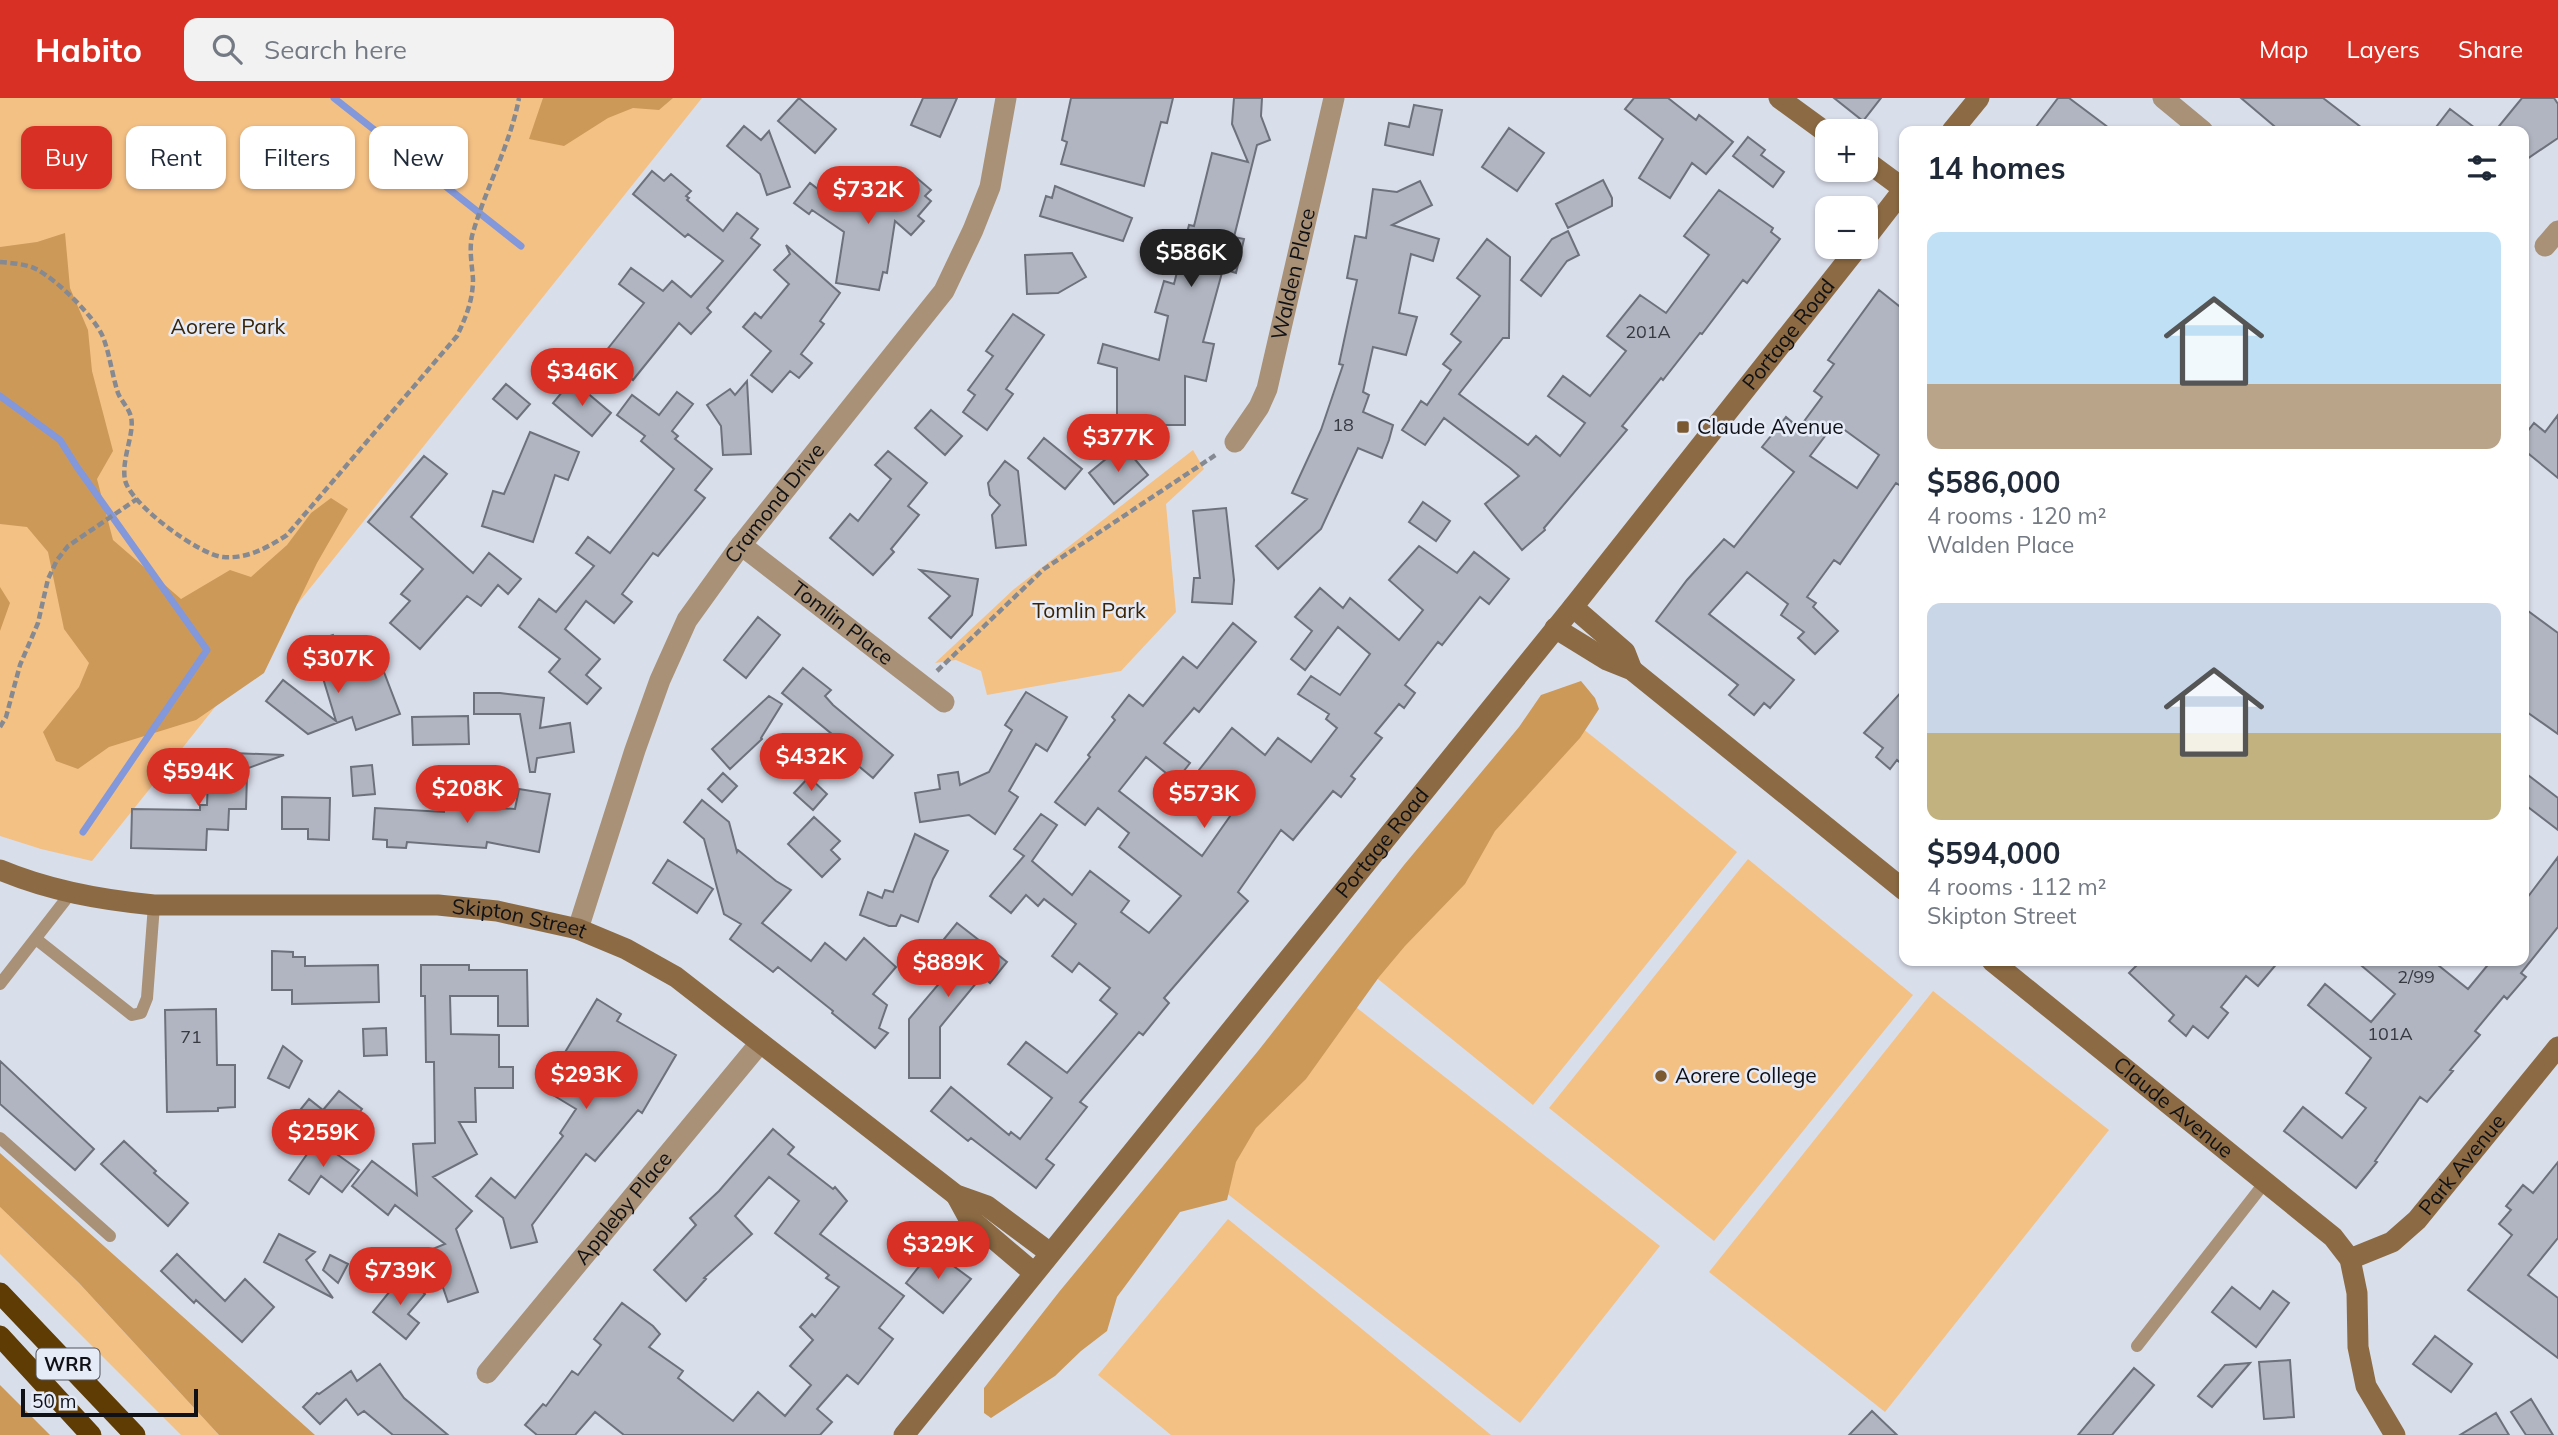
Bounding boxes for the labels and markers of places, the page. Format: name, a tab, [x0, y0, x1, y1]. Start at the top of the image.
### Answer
pin: $732K	[819, 166, 917, 226]
pin: $586K	[1142, 230, 1240, 289]
pin: $346K	[533, 348, 631, 408]
place label: Claude Avenue	[1697, 413, 1844, 439]
pin: $377K	[1069, 414, 1167, 474]
marker: Claude Avenue	[1675, 419, 1691, 435]
pin: $307K	[289, 636, 387, 695]
pin: $432K	[762, 734, 860, 793]
pin: $594K	[149, 748, 247, 808]
pin: $208K	[418, 766, 516, 825]
pin: $573K	[1155, 770, 1253, 830]
pin: $889K	[899, 940, 997, 999]
pin: $293K	[537, 1052, 635, 1111]
place label: Aorere College	[1675, 1062, 1817, 1088]
marker: Aorere College	[1653, 1068, 1669, 1084]
pin: $259K	[274, 1110, 372, 1169]
pin: $329K	[889, 1222, 987, 1281]
pin: $739K	[351, 1248, 449, 1307]

